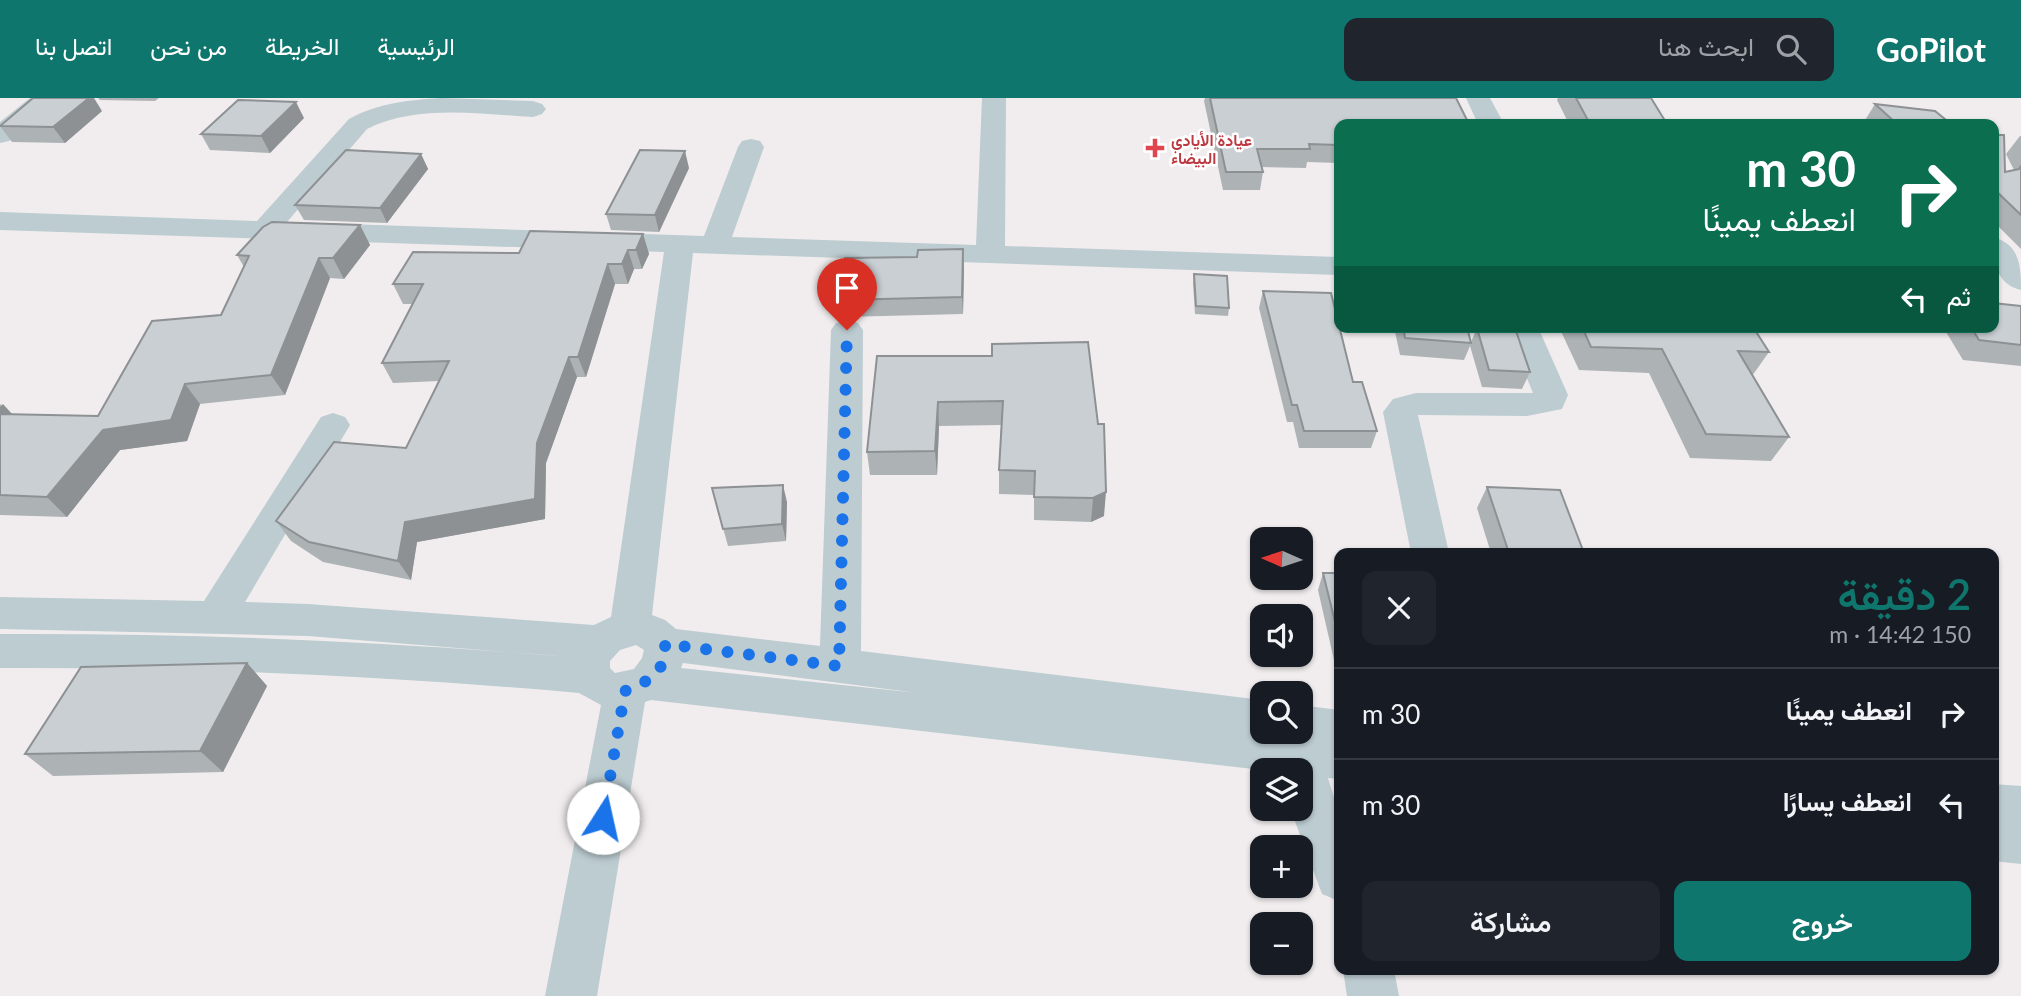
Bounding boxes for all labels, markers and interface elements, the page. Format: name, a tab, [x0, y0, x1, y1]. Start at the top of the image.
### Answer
search box	[1344, 18, 1834, 81]
text: GoPilot	[1876, 29, 1986, 69]
text: ابحث هنا	[1658, 30, 1754, 62]
icon: search	[1772, 30, 1810, 68]
text: اتصل بنا	[35, 31, 112, 60]
text: من نحن	[150, 31, 227, 60]
text: الخريطة	[265, 31, 339, 60]
text: الرئيسية	[377, 31, 455, 60]
place label: عيادة الأيادي البيضاء	[1171, 130, 1252, 168]
marker: عيادة الأيادي البيضاء	[1145, 138, 1165, 158]
text: 30 m	[1746, 139, 1856, 197]
icon: right	[1880, 147, 1971, 238]
text: انعطف يمينًا	[1703, 199, 1856, 238]
pin	[817, 258, 877, 330]
icon: arrive	[828, 269, 866, 307]
icon: left	[1895, 280, 1933, 318]
text: ثم	[1947, 280, 1971, 312]
north arrow	[1250, 527, 1312, 590]
map controls	[1250, 527, 1313, 975]
text: 2 دقيقة	[1838, 569, 1971, 619]
button: close	[1362, 571, 1436, 645]
button: sound	[1250, 604, 1313, 667]
text: 150 m · 14:42	[1829, 620, 1971, 648]
button: search	[1250, 681, 1313, 744]
text: انعطف يمينًا	[1786, 694, 1912, 726]
icon: right	[1933, 695, 1971, 733]
text: 30 m	[1362, 698, 1420, 730]
button: layers	[1250, 758, 1313, 821]
position arrow	[566, 781, 640, 855]
text: انعطف يسارًا	[1783, 785, 1912, 817]
icon: left	[1933, 786, 1971, 824]
text: 30 m	[1362, 789, 1420, 821]
button: +	[1250, 835, 1313, 898]
button: مشاركة	[1362, 881, 1660, 961]
button: خروج	[1674, 881, 1971, 961]
button: −	[1250, 912, 1313, 975]

